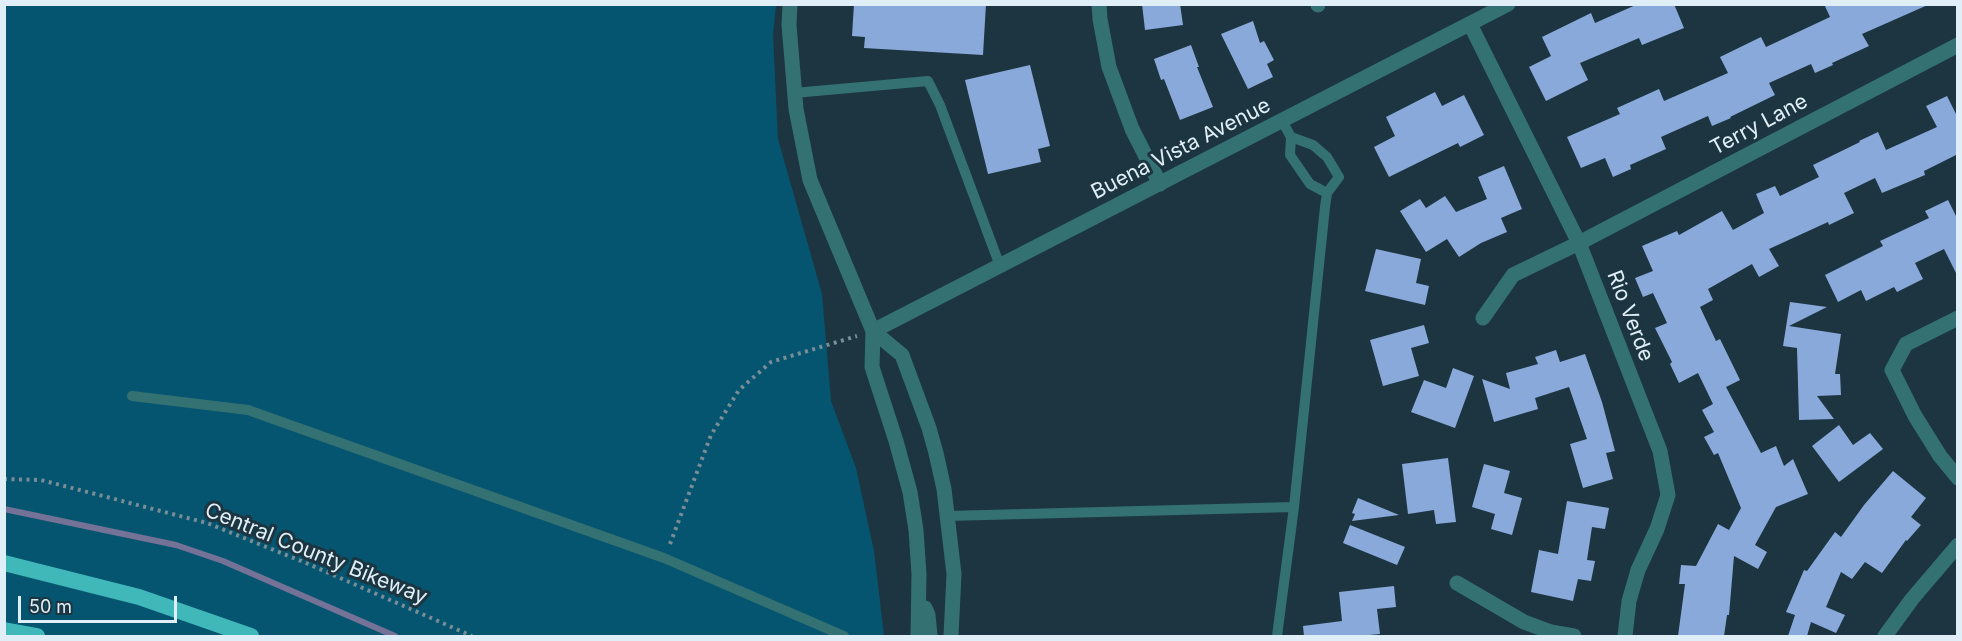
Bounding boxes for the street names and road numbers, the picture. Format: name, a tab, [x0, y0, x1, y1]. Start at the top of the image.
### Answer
street label: Terry Lane	[1706, 89, 1812, 161]
street label: Buena Vista Avenue	[1087, 93, 1275, 205]
street label: Rio Verde	[1601, 267, 1659, 365]
street label: Central County Bikeway	[201, 498, 431, 610]

